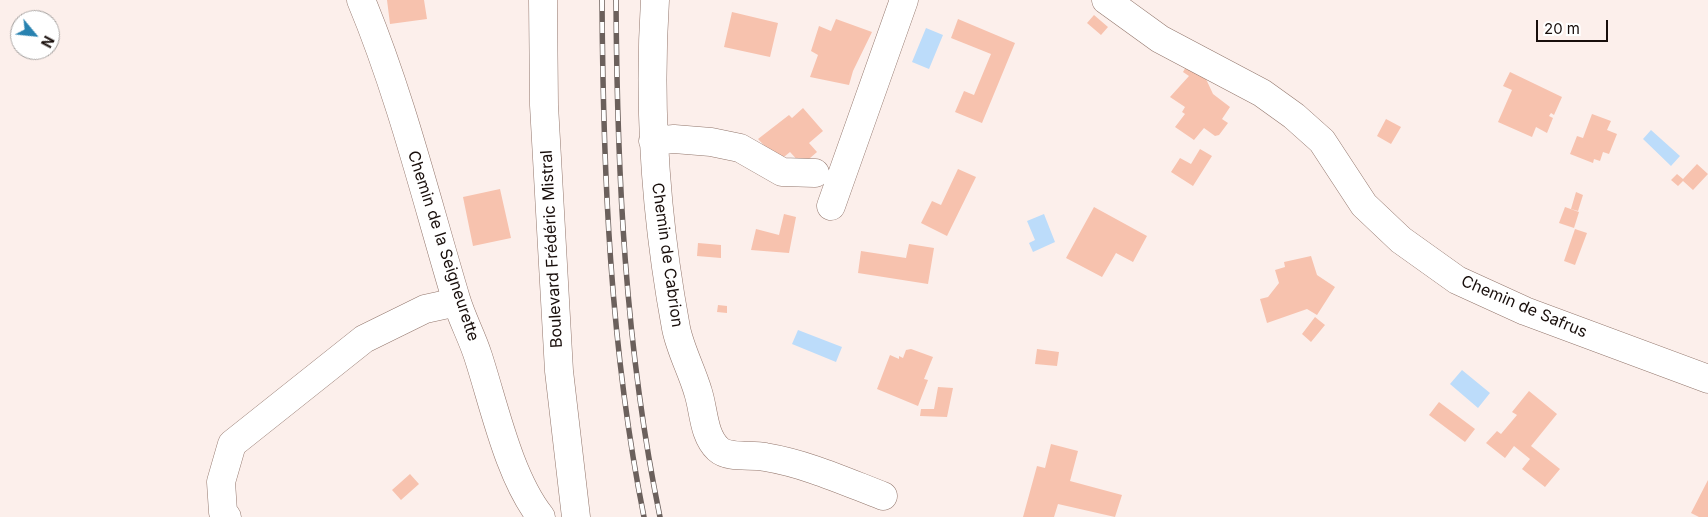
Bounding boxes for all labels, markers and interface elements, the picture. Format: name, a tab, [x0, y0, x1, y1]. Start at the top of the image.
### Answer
north arrow	[10, 10, 60, 60]
scale bar	[1538, 10, 1610, 42]
text: 20 m	[1544, 19, 1580, 38]
text: N	[38, 33, 58, 51]
street label: Chemin de la Seigneurette	[403, 148, 483, 344]
street label: Boulevard Frédéric Mistral	[537, 150, 567, 348]
street label: Chemin de Cabrion	[647, 182, 687, 328]
street label: Chemin de Safrus	[1458, 272, 1590, 342]

